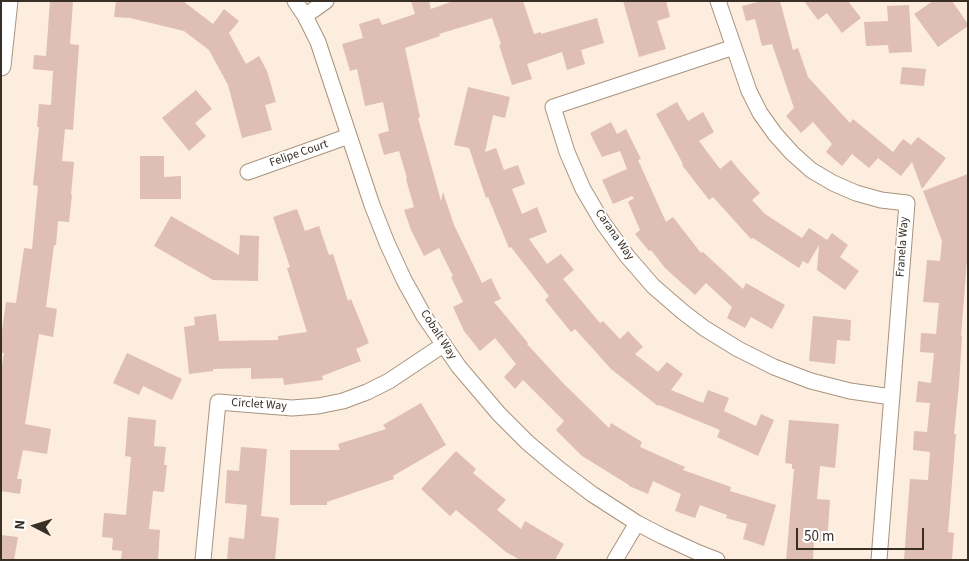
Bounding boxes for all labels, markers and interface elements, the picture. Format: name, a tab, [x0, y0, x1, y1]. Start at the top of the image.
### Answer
street label: Felipe Court	[268, 137, 330, 171]
street label: Carana Way	[591, 207, 637, 263]
street label: Franela Way	[894, 216, 912, 278]
street label: Cobalt Way	[417, 307, 459, 363]
street label: Circlet Way	[231, 396, 287, 414]
north arrow	[10, 501, 60, 551]
scale bar	[799, 518, 926, 550]
text: N	[10, 519, 30, 530]
text: 50 m	[804, 526, 834, 547]

